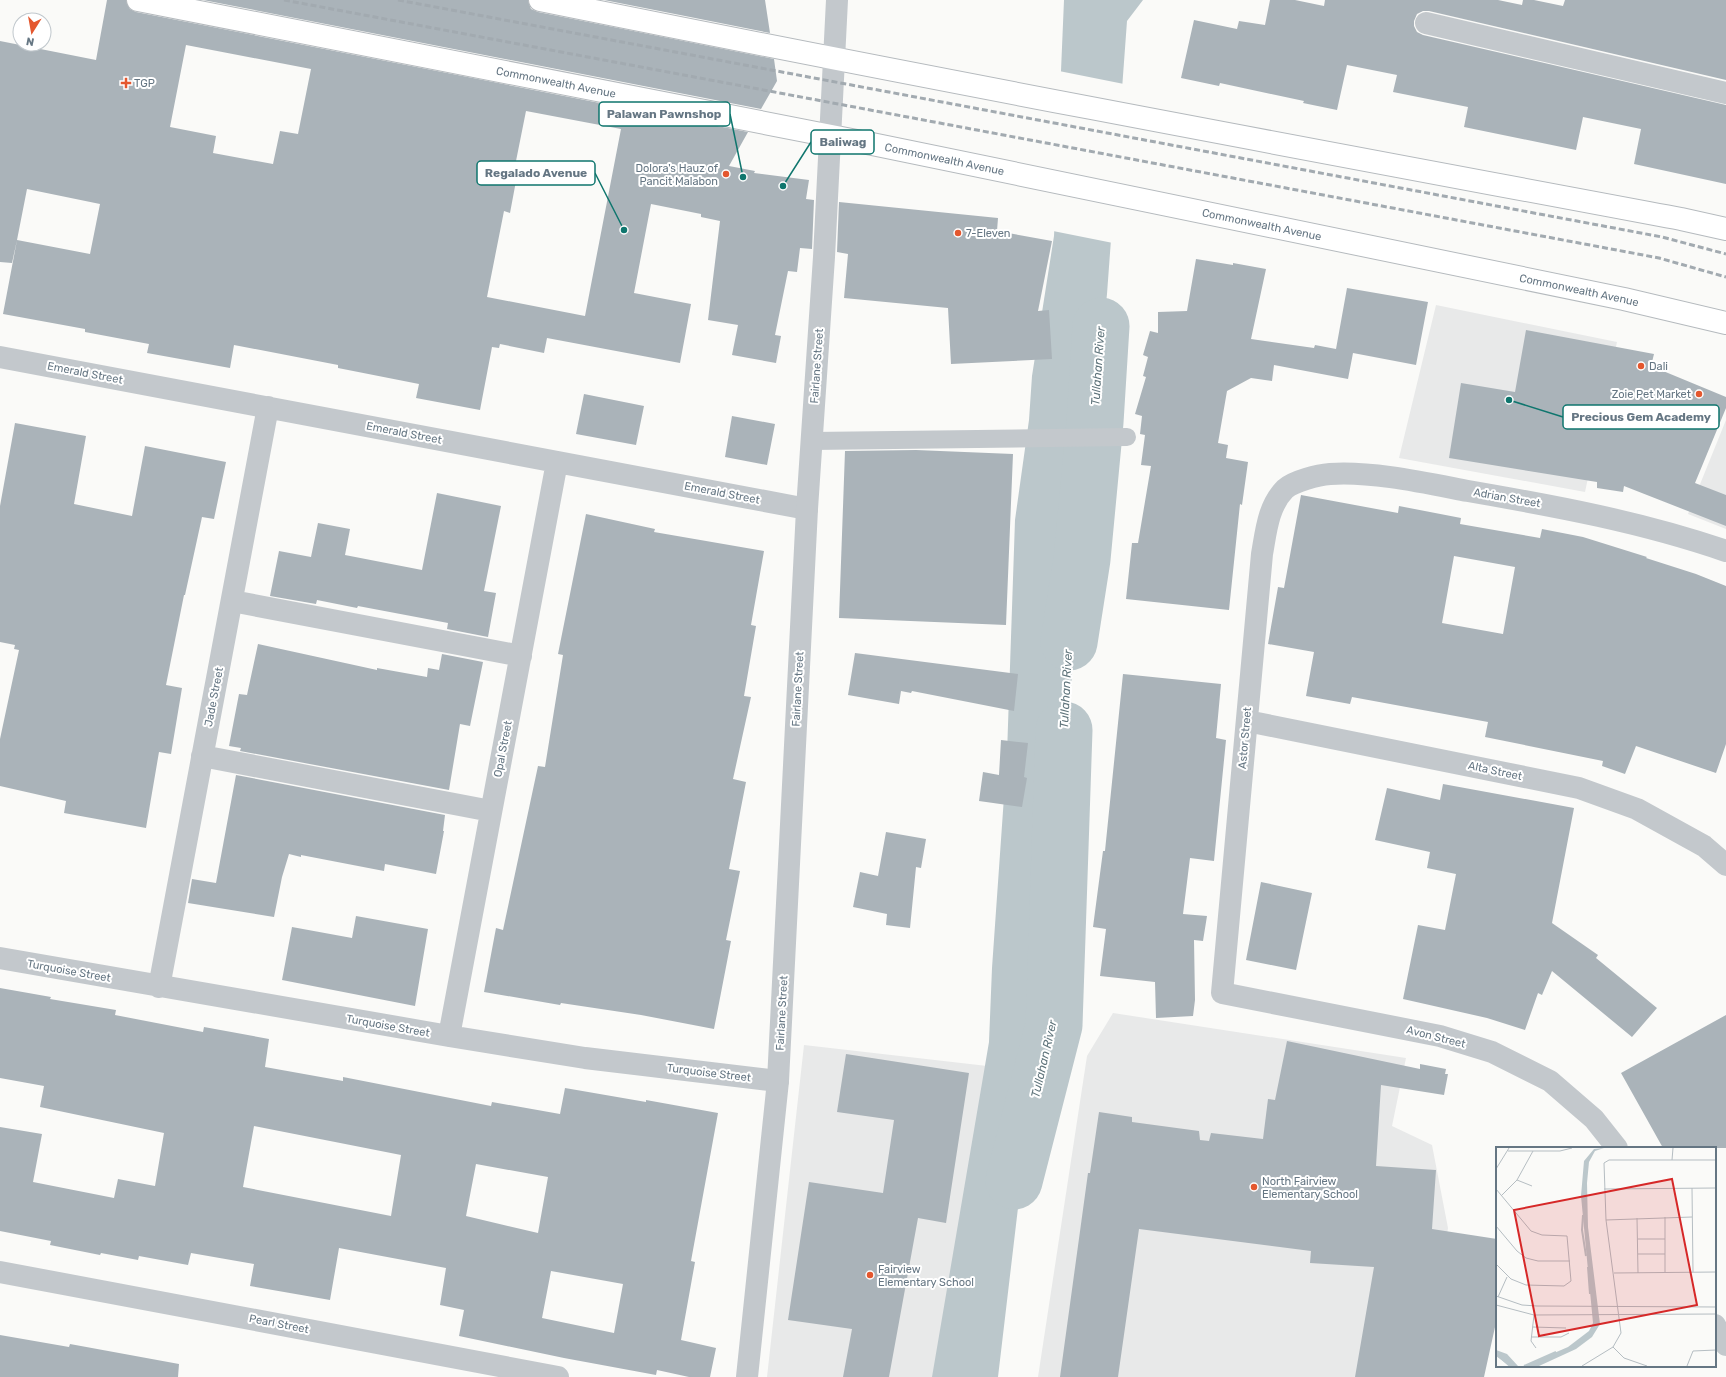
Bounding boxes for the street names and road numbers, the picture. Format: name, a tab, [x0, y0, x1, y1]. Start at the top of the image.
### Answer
street label: Commonwealth Avenue	[495, 64, 617, 100]
street label: Commonwealth Avenue	[884, 140, 1005, 178]
street label: Commonwealth Avenue	[1201, 206, 1323, 243]
street label: Commonwealth Avenue	[1518, 271, 1640, 309]
street label: Fairlane Street	[808, 327, 826, 404]
street label: Emerald Street	[46, 359, 124, 387]
street label: Emerald Street	[365, 419, 443, 447]
street label: Emerald Street	[683, 479, 761, 507]
street label: Adrian Street	[1472, 486, 1542, 510]
street label: Fairlane Street	[790, 650, 806, 727]
street label: Jade Street	[202, 666, 226, 728]
street label: Astor Street	[1236, 706, 1254, 769]
street label: Opal Street	[491, 719, 515, 778]
street label: Alta Street	[1467, 759, 1524, 783]
street label: Turquoise Street	[26, 957, 112, 985]
street label: Fairlane Street	[774, 974, 790, 1051]
street label: Turquoise Street	[345, 1012, 431, 1040]
street label: Avon Street	[1405, 1023, 1468, 1051]
street label: Turquoise Street	[666, 1061, 752, 1085]
street label: Pearl Street	[248, 1312, 311, 1336]

